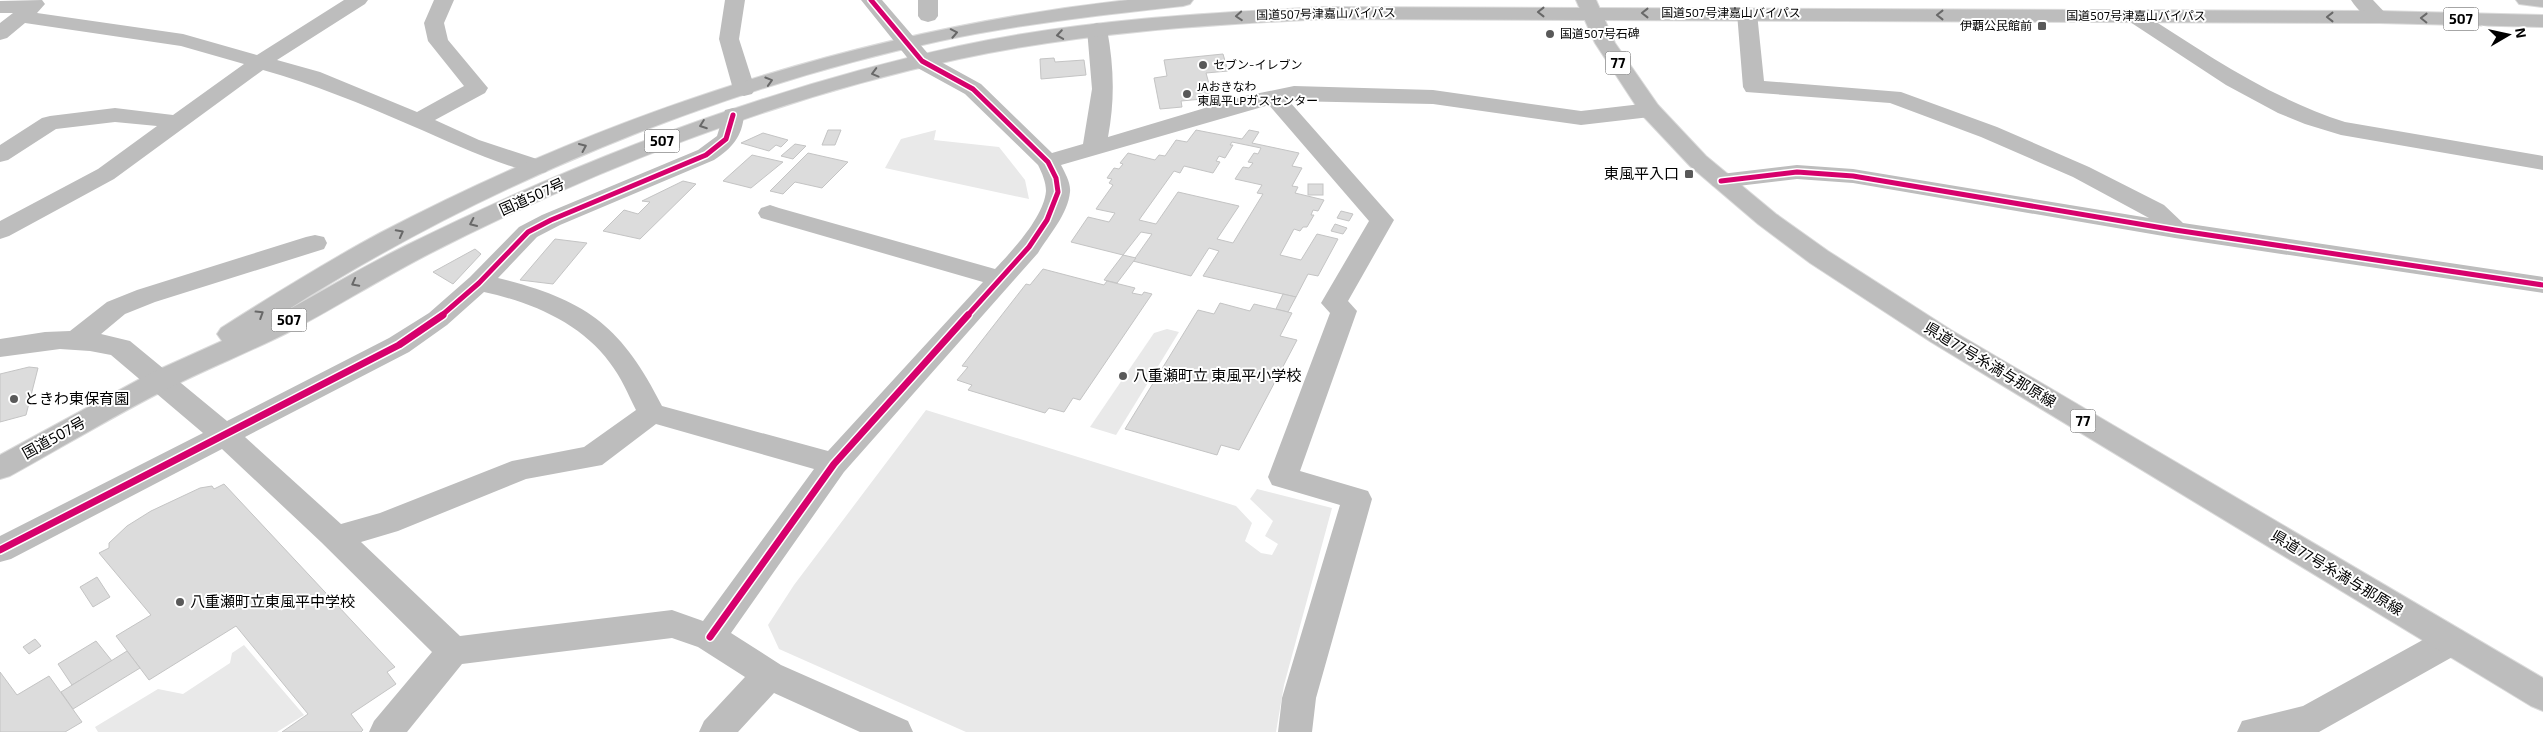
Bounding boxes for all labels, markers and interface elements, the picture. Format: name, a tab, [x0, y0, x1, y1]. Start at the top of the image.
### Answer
street label: 国道507号津嘉山バイパス	[1256, 5, 1396, 21]
street label: 国道507号津嘉山バイパス	[1661, 5, 1801, 19]
one-way arrow	[1537, 7, 1545, 17]
one-way arrow	[1641, 8, 1649, 18]
street label: 国道507号津嘉山バイパス	[2066, 8, 2206, 22]
road number: 507	[2444, 8, 2478, 30]
one-way arrow	[1936, 9, 1944, 20]
one-way arrow	[1235, 10, 1243, 21]
north arrow	[2483, 10, 2533, 60]
one-way arrow	[2326, 11, 2334, 22]
one-way arrow	[2420, 13, 2428, 23]
place label: 伊覇公民館前	[1960, 18, 2032, 32]
marker: 伊覇公民館前	[2036, 20, 2048, 32]
place label: 国道507号石碑	[1560, 26, 1640, 40]
text: N	[2512, 27, 2531, 39]
one-way arrow	[949, 28, 958, 38]
marker: 国道507号石碑	[1544, 28, 1556, 40]
one-way arrow	[1056, 29, 1064, 39]
road number: 77	[1606, 52, 1630, 74]
place label: セブン-イレブン	[1213, 57, 1302, 71]
marker: セブン-イレブン	[1197, 59, 1209, 71]
one-way arrow	[871, 67, 879, 77]
one-way arrow	[764, 77, 772, 87]
place label: JAおきなわ 東風平LPガスセンター	[1197, 79, 1318, 107]
marker: JAおきなわ 東風平LPガスセンター	[1181, 88, 1193, 100]
one-way arrow	[699, 119, 708, 129]
road number: 507	[644, 130, 680, 152]
one-way arrow	[578, 143, 587, 154]
place label: 東風平入口	[1604, 164, 1679, 182]
marker: 東風平入口	[1683, 168, 1695, 180]
street label: 国道507号	[496, 174, 567, 218]
one-way arrow	[469, 217, 478, 228]
one-way arrow	[395, 230, 404, 240]
one-way arrow	[351, 277, 360, 287]
road number: 507	[272, 308, 306, 332]
one-way arrow	[254, 311, 263, 321]
street label: 県道77号糸満与那原線	[1921, 318, 2060, 411]
place label: 八重瀬町立 東風平小学校	[1133, 366, 1301, 384]
marker: 八重瀬町立 東風平小学校	[1117, 370, 1129, 382]
place label: ときわ東保育園	[24, 389, 129, 407]
marker: ときわ東保育園	[8, 393, 20, 405]
road number: 77	[2070, 410, 2096, 432]
street label: 国道507号	[19, 412, 88, 462]
street label: 県道77号糸満与那原線	[2268, 526, 2407, 619]
place label: 八重瀬町立東風平中学校	[190, 592, 355, 610]
marker: 八重瀬町立東風平中学校	[174, 596, 186, 608]

